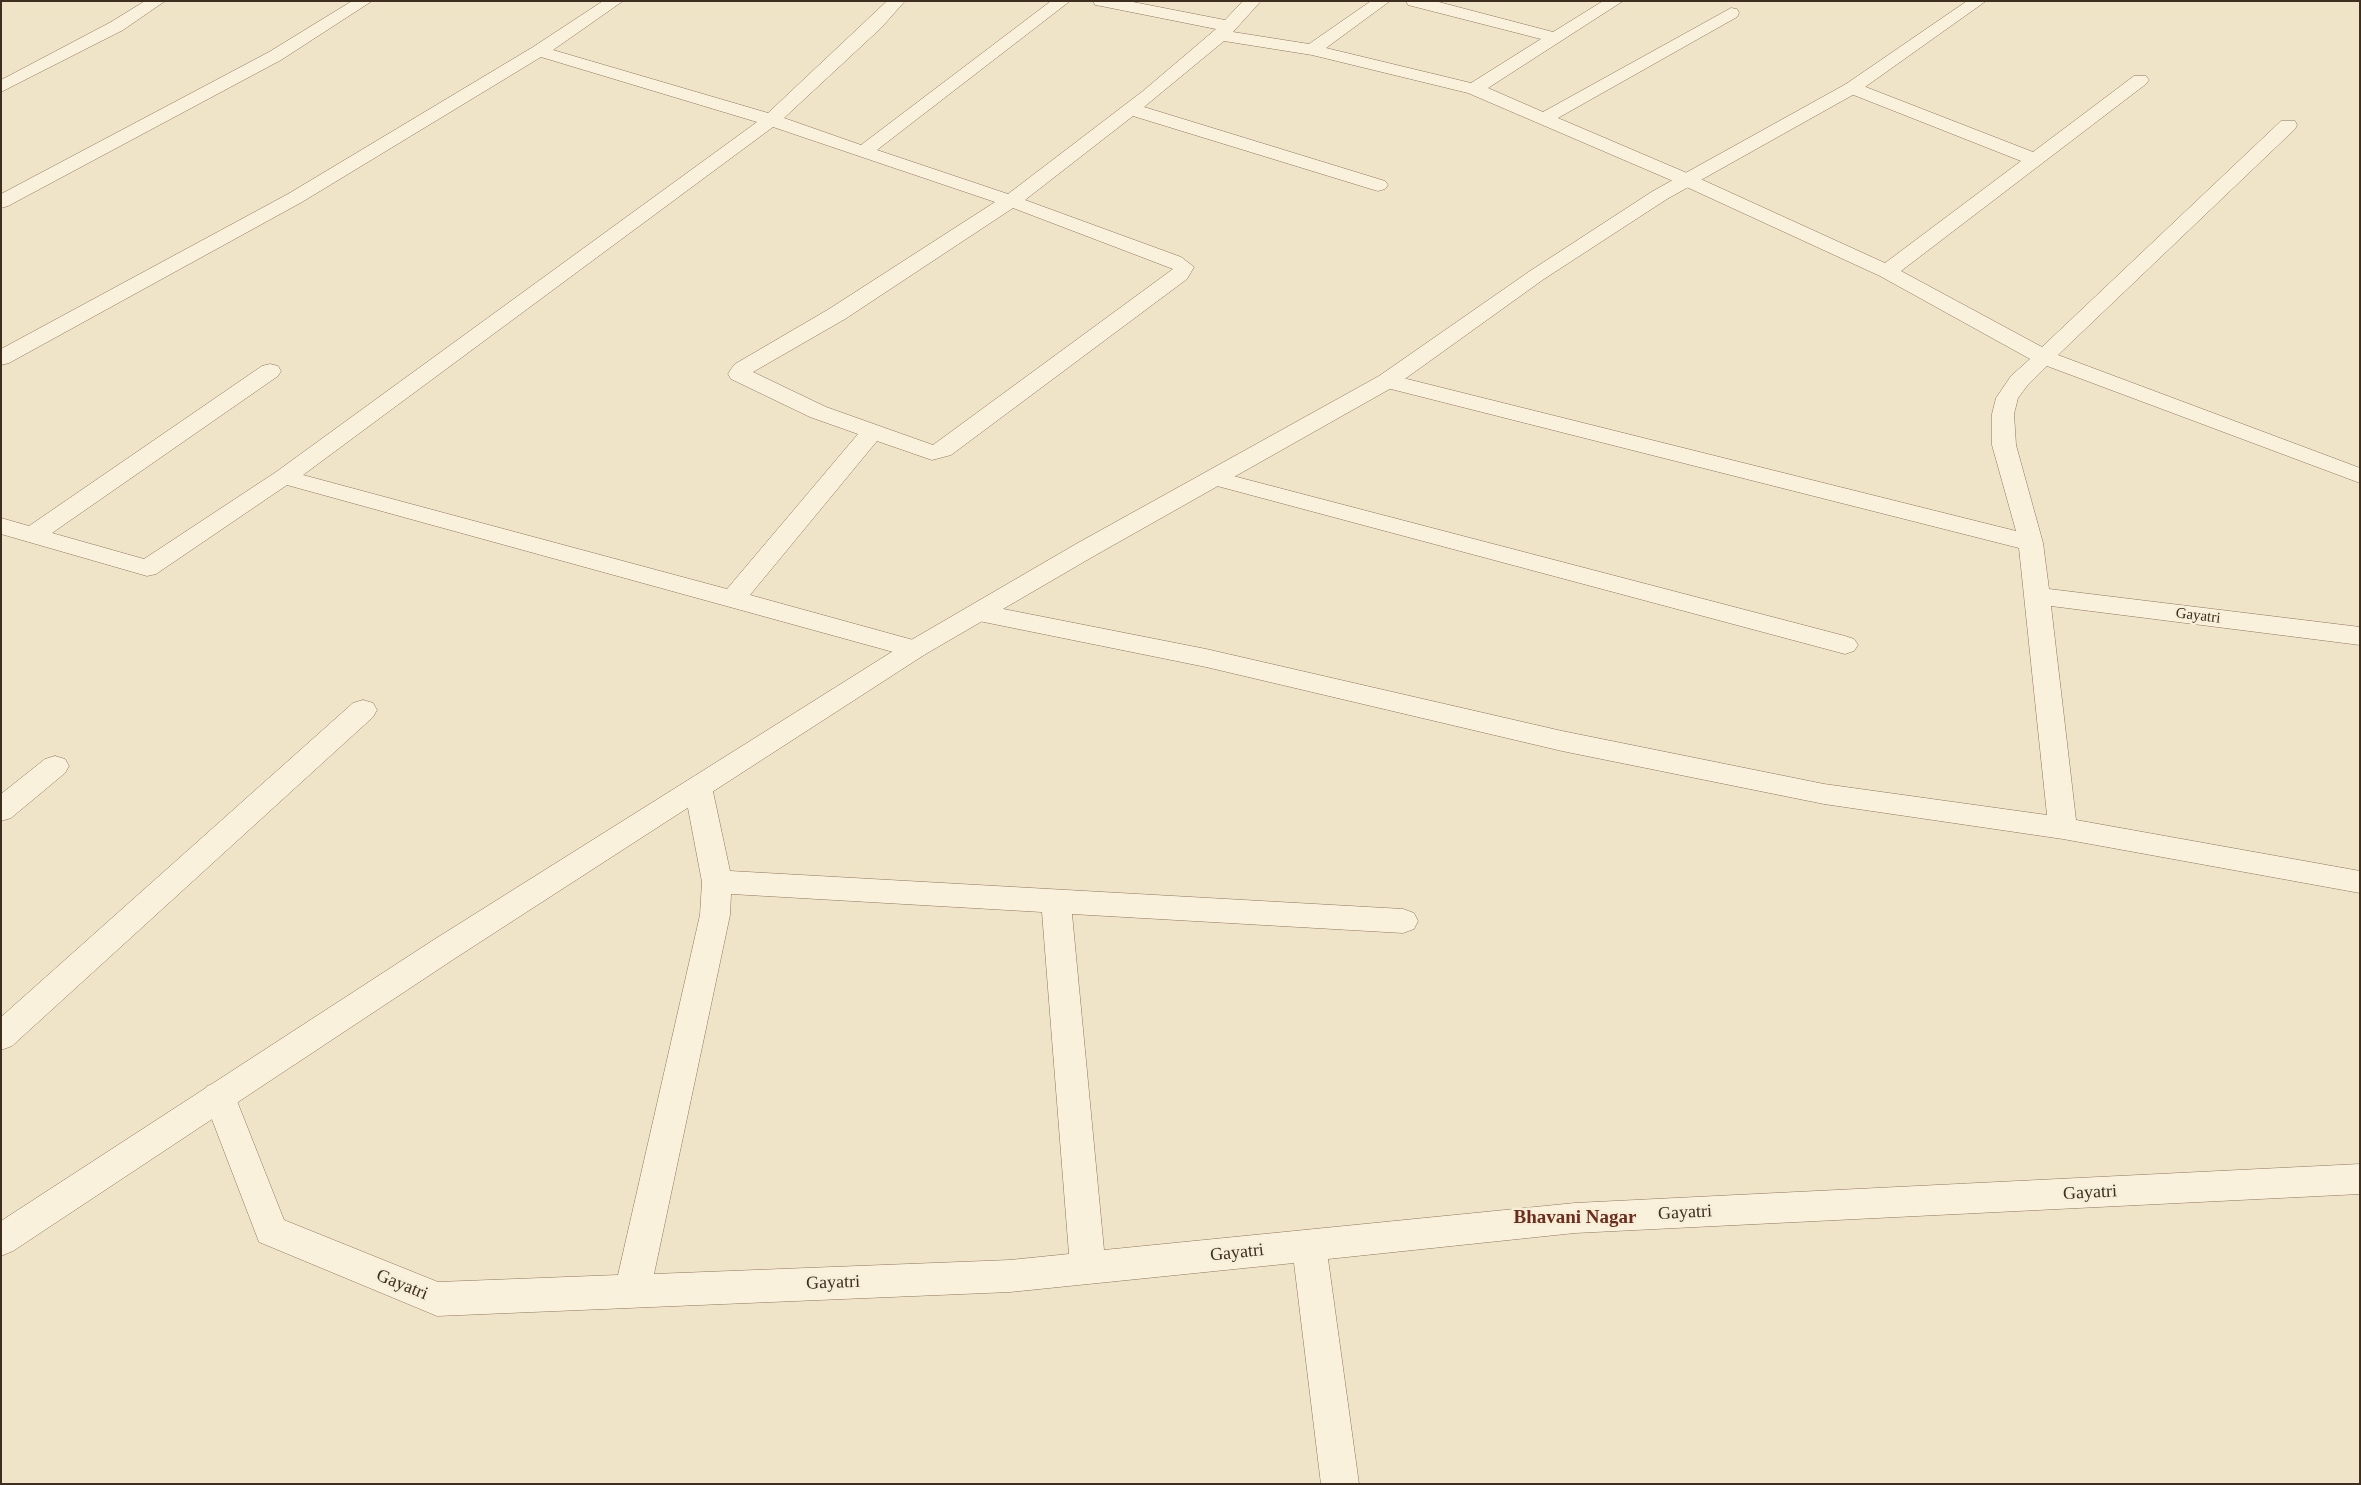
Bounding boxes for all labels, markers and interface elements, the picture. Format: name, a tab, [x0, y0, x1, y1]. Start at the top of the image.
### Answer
street label: Gayatri	[2175, 604, 2221, 628]
street label: Gayatri	[2062, 1181, 2118, 1205]
street label: Gayatri	[1657, 1201, 1713, 1225]
district label: Bhavani Nagar	[1514, 1207, 1636, 1229]
street label: Gayatri	[1209, 1239, 1265, 1267]
street label: Gayatri	[373, 1265, 431, 1305]
street label: Gayatri	[806, 1271, 860, 1295]

